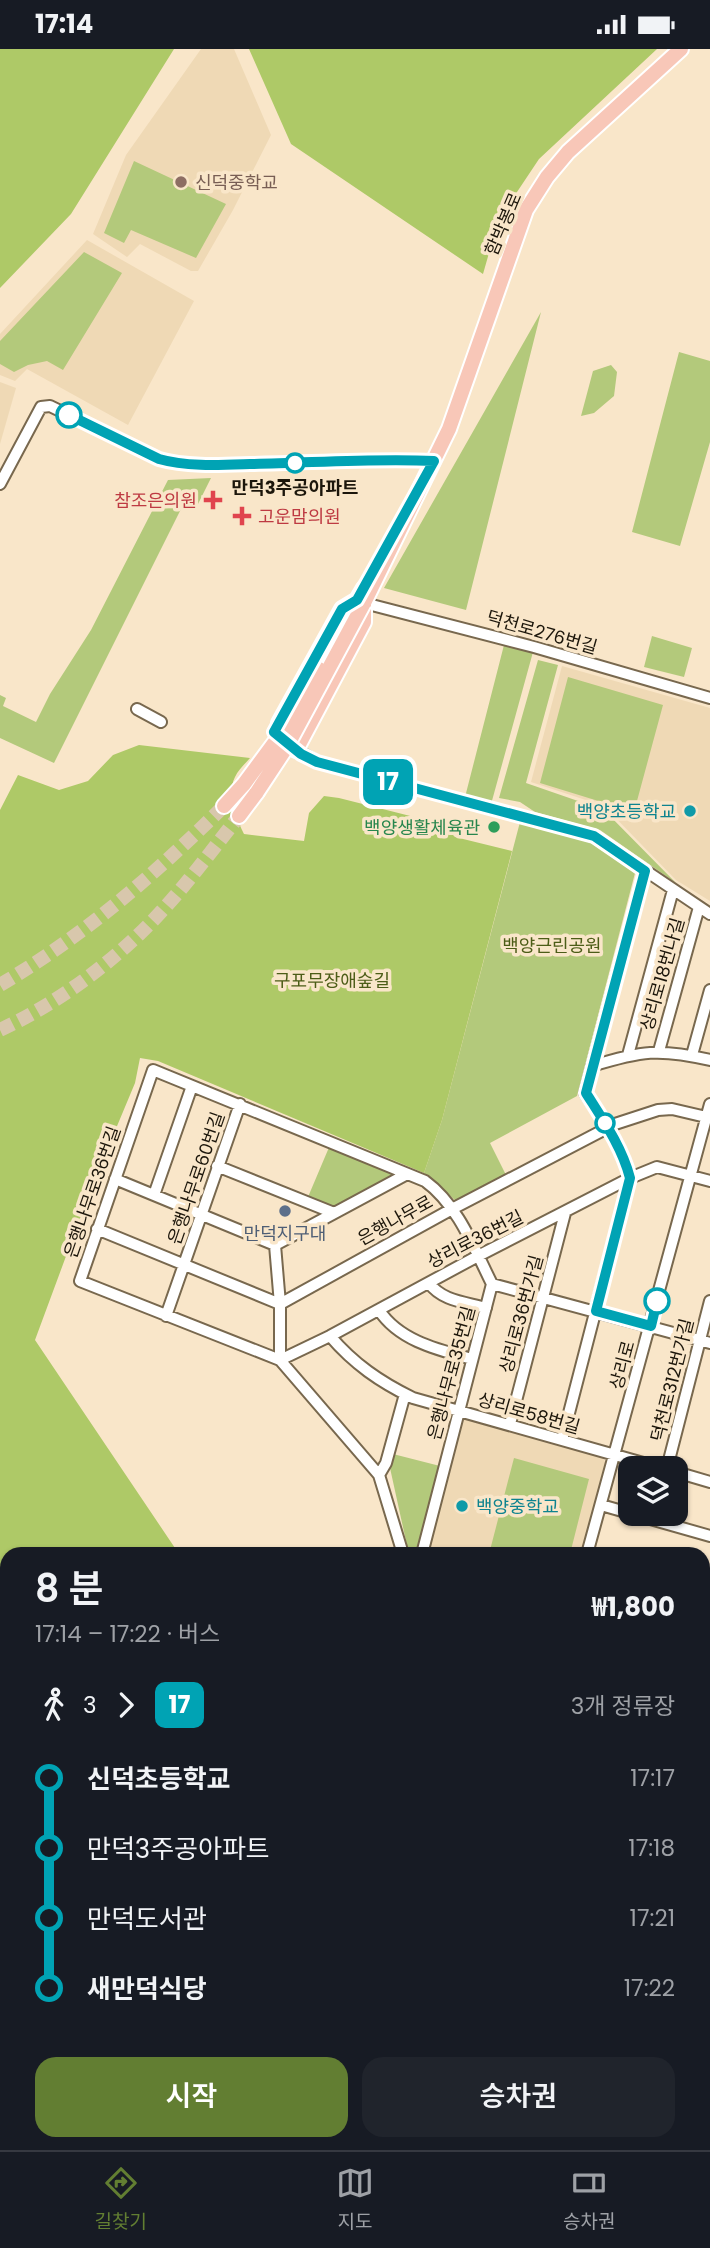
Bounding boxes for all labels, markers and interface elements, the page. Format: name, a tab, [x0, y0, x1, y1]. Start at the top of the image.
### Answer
text: 17:14	[35, 6, 93, 42]
place label: 신덕중학교	[195, 170, 278, 195]
marker: 신덕중학교	[173, 174, 189, 190]
street label: 함박봉로	[479, 189, 527, 259]
unlabelled marker	[56, 402, 82, 428]
marker: 만덕3주공아파트	[285, 453, 305, 473]
place label: 만덕3주공아파트	[232, 475, 358, 500]
place label: 참조은의원	[114, 488, 197, 513]
marker: 참조은의원	[203, 490, 223, 510]
place label: 고운맘의원	[258, 504, 341, 529]
marker: 고운맘의원	[232, 506, 252, 526]
street label: 덕천로276번길	[484, 604, 600, 660]
line badge: 17	[356, 759, 420, 805]
text: 17	[377, 765, 399, 798]
place label: 백양초등학교	[577, 799, 676, 824]
marker: 백양초등학교	[682, 803, 698, 819]
place label: 백양생활체육관	[364, 815, 480, 840]
marker: 백양생활체육관	[486, 819, 502, 835]
street label: 상리로18번나길	[634, 915, 690, 1033]
park label: 백양근린공원	[502, 933, 602, 958]
park label: 구포무장애숲길	[274, 968, 390, 993]
street label: 은행나무로60번길	[162, 1108, 230, 1248]
unlabelled marker	[595, 1113, 615, 1133]
street label: 은행나무로36번길	[58, 1123, 126, 1261]
street label: 은행나무로	[353, 1189, 437, 1251]
marker: 만덕지구대	[277, 1203, 293, 1219]
street label: 상리로36번길	[423, 1204, 527, 1274]
place label: 만덕지구대	[244, 1221, 326, 1246]
street label: 상리로36번가길	[493, 1252, 549, 1376]
unlabelled marker	[644, 1288, 670, 1314]
street label: 은행나무로35번길	[421, 1303, 481, 1443]
street label: 덕천로312번가길	[645, 1316, 699, 1444]
street label: 상리로	[603, 1338, 641, 1392]
street label: 상리로58번길	[475, 1386, 583, 1440]
map controls	[618, 1456, 688, 1526]
button: layers	[618, 1456, 688, 1526]
place label: 백양중학교	[476, 1494, 559, 1519]
marker: 백양중학교	[454, 1498, 470, 1514]
text: 8 분	[35, 1562, 103, 1615]
text: ₩1,800	[592, 1589, 675, 1625]
text: 17:14 – 17:22 · 버스	[35, 1618, 220, 1650]
icon: walk	[35, 1686, 73, 1724]
icon: forward	[107, 1686, 145, 1724]
text: 17	[169, 1688, 190, 1721]
text: 3	[83, 1689, 97, 1721]
text: 3개 정류장	[571, 1690, 675, 1722]
text: 신덕초등학교	[87, 1761, 231, 1797]
text: 17:17	[630, 1762, 675, 1794]
text: 만덕3주공아파트	[87, 1831, 270, 1867]
text: 17:18	[628, 1832, 675, 1864]
text: 만덕도서관	[87, 1901, 207, 1937]
text: 17:21	[630, 1902, 675, 1934]
text: 새만덕식당	[87, 1971, 207, 2007]
text: 17:22	[624, 1972, 675, 2004]
button: 시작	[35, 2057, 348, 2137]
button: 승차권	[362, 2057, 675, 2137]
tab: 길찾기	[95, 2164, 147, 2236]
tab: 지도	[336, 2164, 374, 2236]
tab: 승차권	[563, 2164, 615, 2236]

